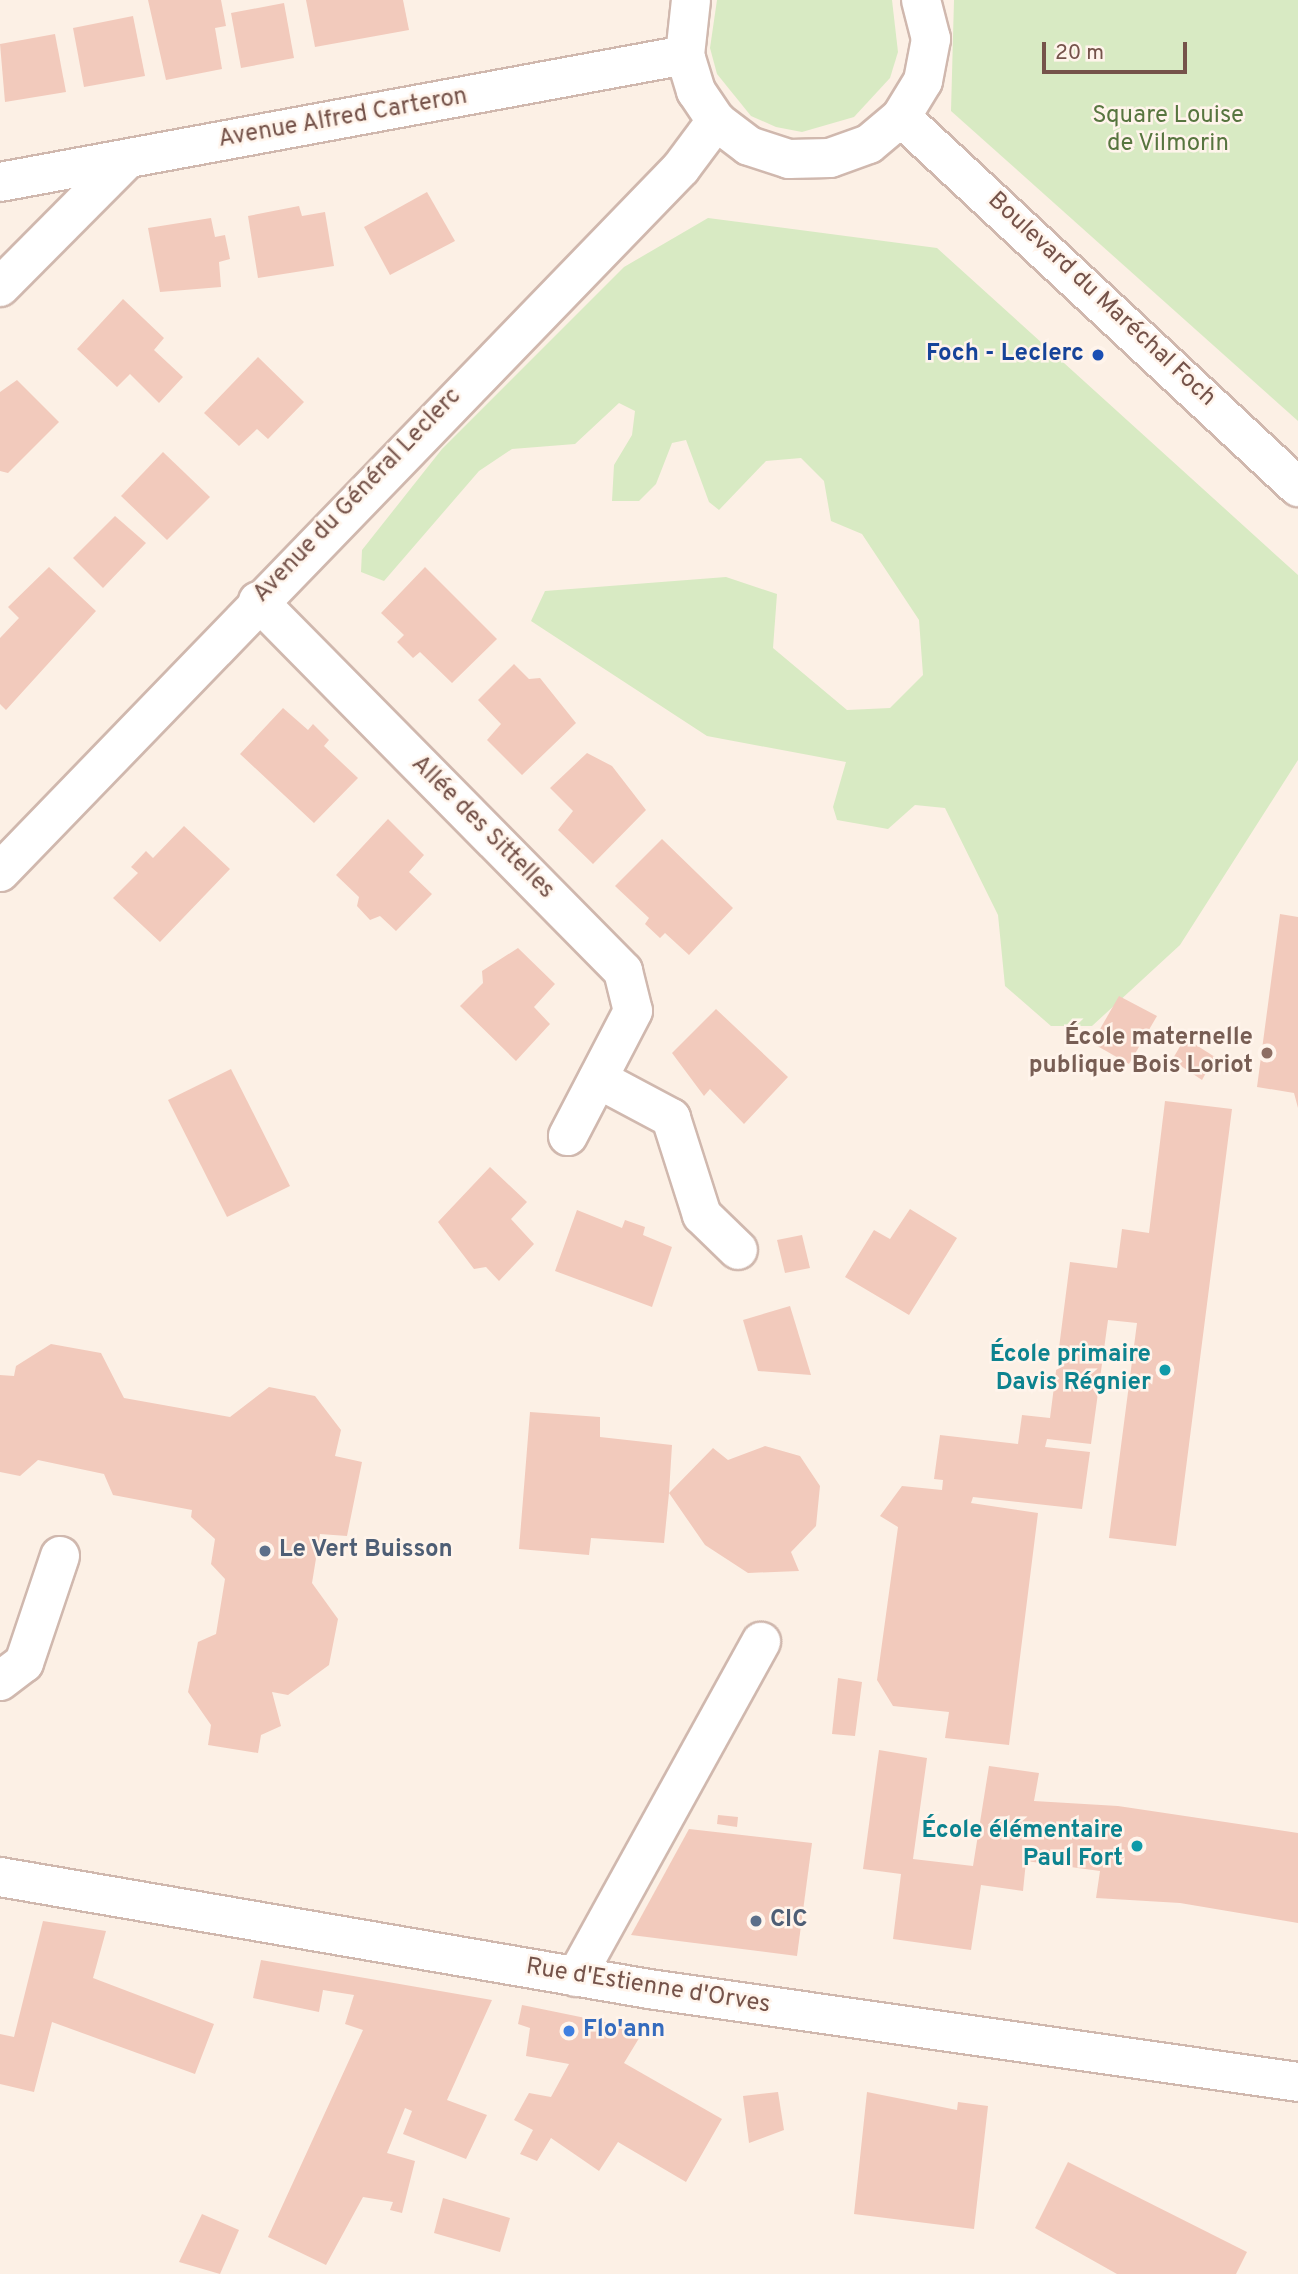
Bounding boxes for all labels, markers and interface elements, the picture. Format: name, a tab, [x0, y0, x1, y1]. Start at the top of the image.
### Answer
scale bar	[1046, 28, 1191, 72]
text: 20 m	[1055, 40, 1104, 67]
street label: Avenue Alfred Carteron	[216, 83, 470, 155]
park label: Square Louise de Vilmorin	[1092, 103, 1244, 159]
street label: Boulevard du Maréchal Foch	[981, 187, 1221, 413]
place label: Foch - Leclerc	[926, 341, 1084, 369]
marker: Foch - Leclerc	[1090, 347, 1106, 363]
street label: Avenue du Général Leclerc	[248, 383, 468, 609]
street label: Allée des Sittelles	[404, 750, 560, 906]
place label: École maternelle publique Bois Loriot	[1029, 1025, 1253, 1081]
marker: École maternelle publique Bois Loriot	[1259, 1045, 1275, 1061]
place label: École primaire Davis Régnier	[990, 1342, 1151, 1398]
marker: École primaire Davis Régnier	[1157, 1362, 1173, 1378]
place label: Le Vert Buisson	[279, 1537, 454, 1565]
marker: Le Vert Buisson	[257, 1543, 273, 1559]
place label: École élémentaire Paul Fort	[922, 1818, 1123, 1874]
marker: École élémentaire Paul Fort	[1129, 1838, 1145, 1854]
place label: CIC	[770, 1907, 808, 1935]
marker: CIC	[748, 1913, 764, 1929]
street label: Rue d'Estienne d'Orves	[524, 1953, 772, 2021]
place label: Flo'ann	[583, 2017, 665, 2045]
marker: Flo'ann	[561, 2023, 577, 2039]

